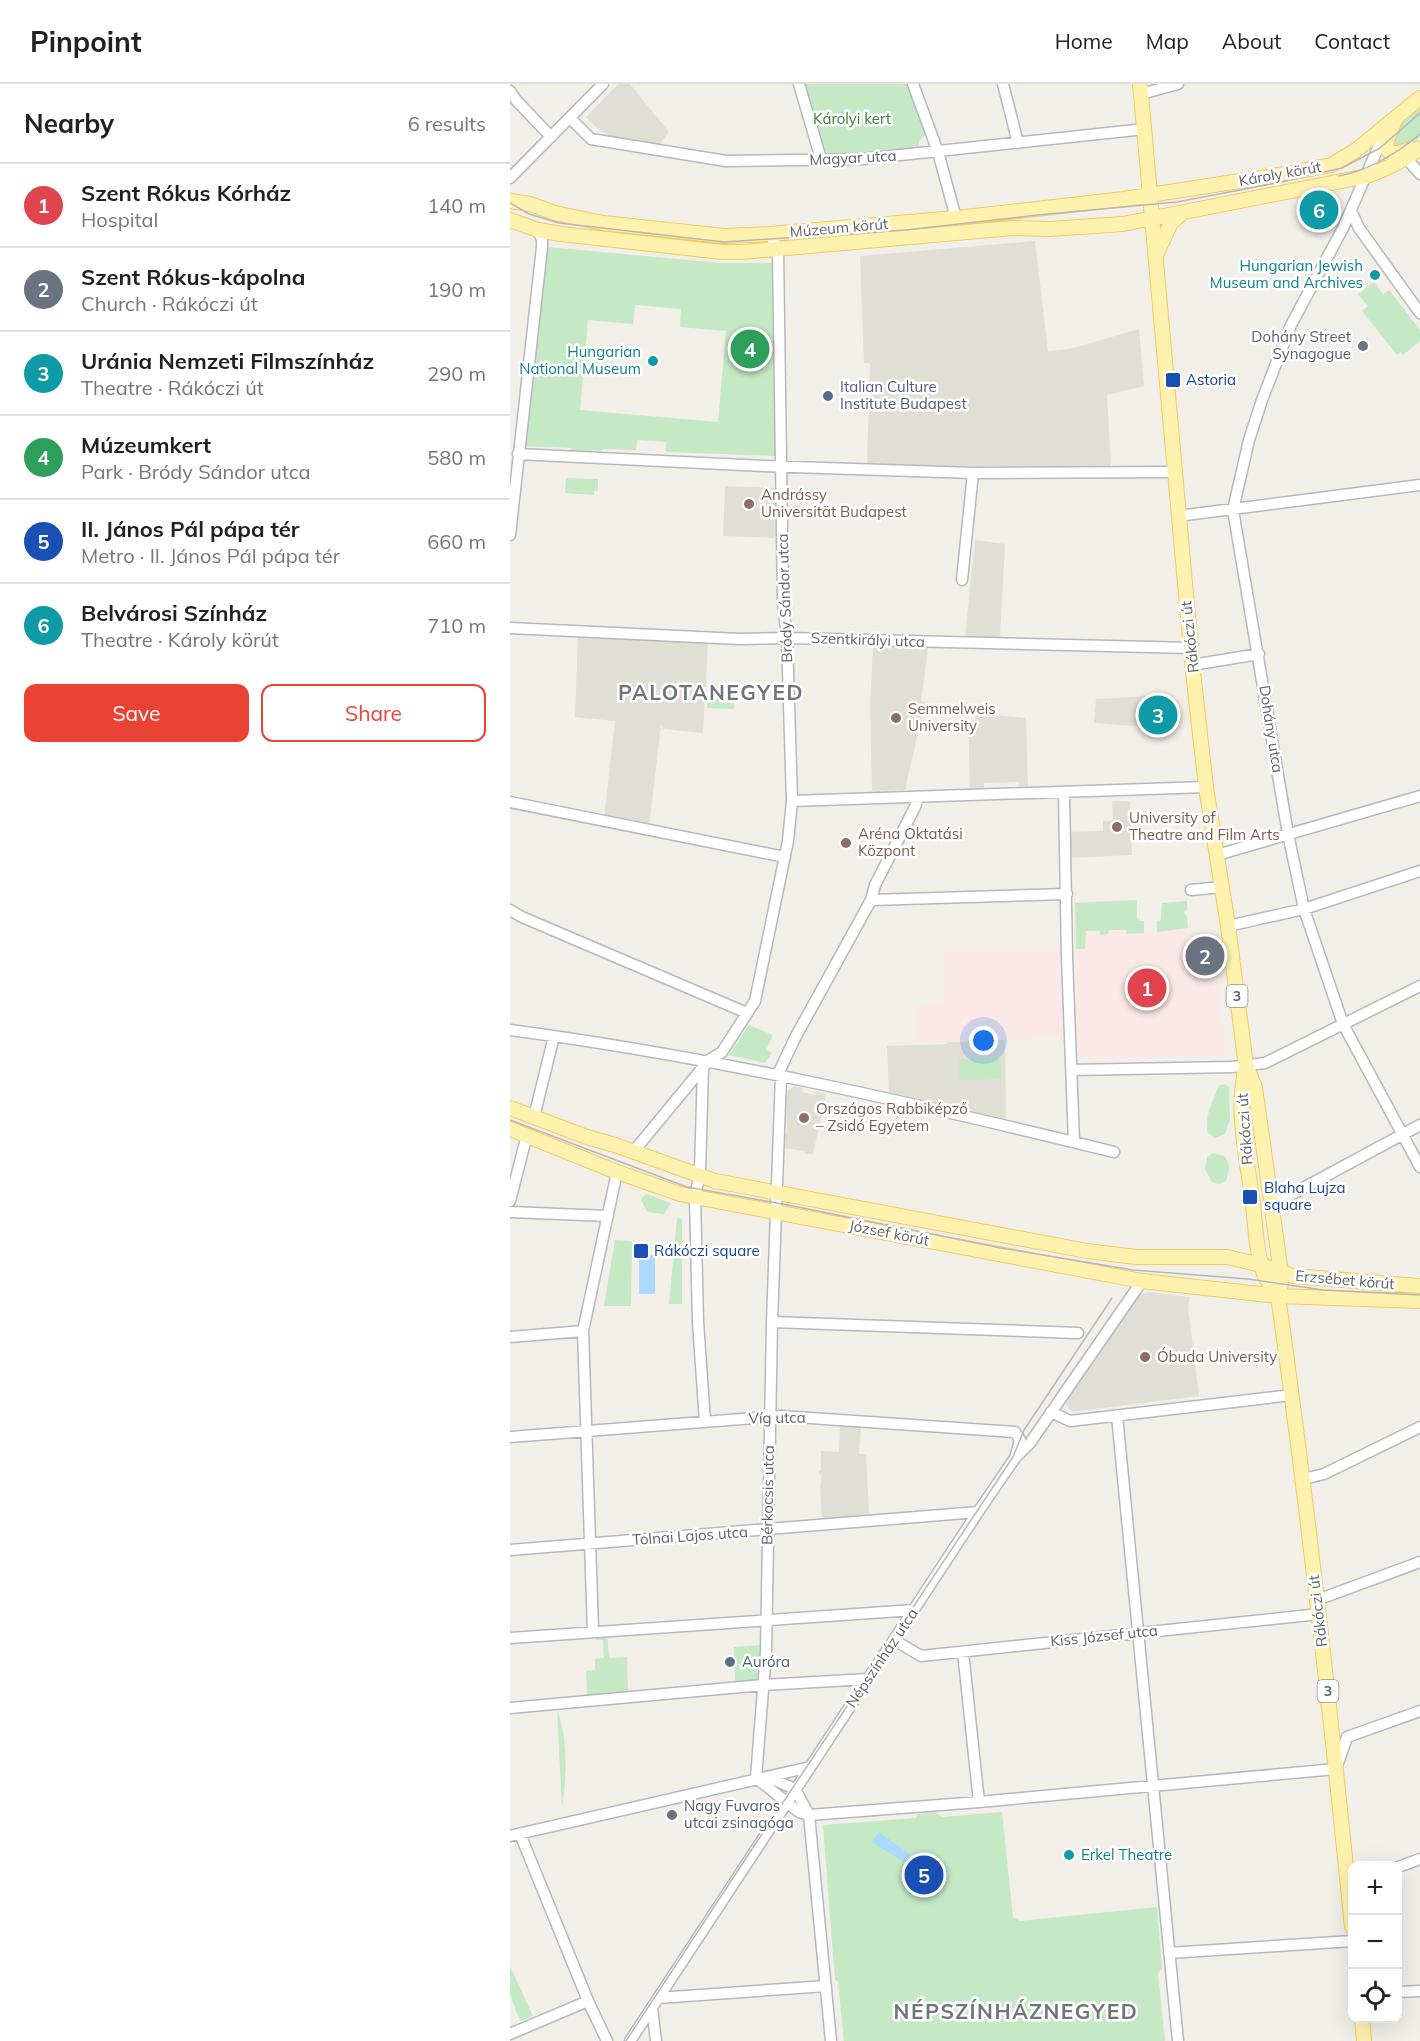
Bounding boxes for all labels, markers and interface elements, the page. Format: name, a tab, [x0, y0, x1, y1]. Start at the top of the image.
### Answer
text: Pinpoint	[30, 24, 142, 59]
text: Home	[1055, 28, 1113, 54]
text: Map	[1146, 28, 1189, 54]
text: About	[1222, 28, 1281, 54]
text: Contact	[1314, 28, 1390, 54]
text: Nearby	[24, 107, 114, 140]
park label: Károlyi kert	[813, 109, 891, 128]
text: 6 results	[408, 111, 486, 136]
street label: Magyar utca	[809, 146, 897, 169]
street label: Károly körút	[1237, 157, 1323, 190]
text: Szent Rókus Kórház	[81, 179, 291, 207]
pin: 6	[1300, 188, 1338, 232]
text: 1	[38, 193, 50, 218]
text: 140 m	[427, 193, 486, 218]
text: Hospital	[81, 207, 158, 232]
street label: Múzeum körút	[789, 214, 889, 241]
place label: Hungarian Jewish Museum and Archives	[1210, 256, 1363, 292]
text: Szent Rókus-kápolna	[81, 263, 305, 291]
marker: Hungarian Jewish Museum and Archives	[1368, 268, 1382, 282]
text: 2	[38, 277, 50, 302]
text: 190 m	[427, 277, 486, 302]
text: Church · Rákóczi út	[81, 291, 258, 316]
pin: 4	[730, 326, 770, 372]
place label: Dohány Street Synagogue	[1251, 327, 1351, 363]
marker: Dohány Street Synagogue	[1356, 339, 1370, 353]
place label: Hungarian National Museum	[519, 342, 641, 378]
text: Uránia Nemzeti Filmszínház	[81, 347, 374, 375]
marker: Hungarian National Museum	[646, 354, 660, 368]
text: 3	[38, 361, 50, 386]
text: 290 m	[427, 361, 486, 386]
place label: Astoria	[1186, 370, 1236, 389]
marker: Astoria	[1164, 371, 1182, 389]
text: Theatre · Rákóczi út	[81, 375, 264, 400]
place label: Italian Culture Institute Budapest	[840, 377, 967, 413]
marker: Italian Culture Institute Budapest	[821, 389, 835, 403]
text: Múzeumkert	[81, 431, 211, 459]
text: 4	[38, 445, 50, 470]
text: 580 m	[427, 445, 486, 470]
text: Park · Bródy Sándor utca	[81, 459, 311, 484]
place label: Andrássy Universität Budapest	[761, 485, 907, 521]
marker: Andrássy Universität Budapest	[742, 497, 756, 511]
text: II. János Pál pápa tér	[81, 515, 300, 543]
text: 5	[38, 529, 50, 554]
text: 660 m	[427, 529, 486, 554]
street label: Bródy Sándor utca	[773, 533, 796, 663]
text: Metro · II. János Pál pápa tér	[81, 543, 340, 568]
text: Belvárosi Színház	[81, 599, 267, 627]
street label: Rákóczi út	[1176, 600, 1203, 674]
text: 6	[38, 613, 50, 638]
text: 710 m	[427, 613, 486, 638]
text: Theatre · Károly körút	[81, 627, 279, 652]
street label: Szentkirályi utca	[811, 628, 925, 651]
district label: PALOTANEGYED	[618, 679, 804, 705]
button: Save	[24, 684, 249, 742]
button: Share	[261, 684, 486, 742]
street label: Dohány utca	[1255, 684, 1288, 774]
pin: 3	[1138, 692, 1178, 738]
place label: Semmelweis University	[908, 699, 996, 735]
marker: Semmelweis University	[889, 711, 903, 725]
place label: University of Theatre and Film Arts	[1129, 808, 1280, 844]
marker: University of Theatre and Film Arts	[1110, 820, 1124, 834]
place label: Aréna Oktatási Központ	[858, 824, 963, 860]
marker: Aréna Oktatási Központ	[839, 836, 853, 850]
pin: 2	[1186, 934, 1224, 978]
pin: 1	[1128, 966, 1166, 1010]
road number: 3	[1226, 985, 1248, 1007]
your location	[969, 1026, 998, 1055]
street label: Rákóczi út	[1233, 1092, 1256, 1166]
place label: Országos Rabbiképző – Zsidó Egyetem	[816, 1099, 968, 1135]
marker: Országos Rabbiképző – Zsidó Egyetem	[797, 1111, 811, 1125]
place label: Blaha Lujza square	[1264, 1178, 1345, 1214]
marker: Blaha Lujza square	[1241, 1188, 1259, 1206]
street label: József körút	[847, 1215, 931, 1250]
place label: Rákóczi square	[654, 1241, 760, 1260]
marker: Rákóczi square	[632, 1242, 650, 1260]
street label: Erzsébet körút	[1295, 1266, 1395, 1293]
place label: Óbuda University	[1157, 1347, 1277, 1366]
marker: Óbuda University	[1138, 1350, 1152, 1364]
street label: Víg utca	[748, 1408, 806, 1427]
street label: Bérkocsis utca	[757, 1445, 778, 1545]
street label: Tolnai Lajos utca	[631, 1522, 749, 1549]
street label: Rákóczi út	[1304, 1574, 1331, 1648]
street label: Népszínház utca	[841, 1605, 922, 1711]
street label: Kiss József utca	[1049, 1620, 1159, 1651]
place label: Auróra	[742, 1652, 790, 1671]
marker: Auróra	[723, 1655, 737, 1669]
road number: 3	[1318, 1680, 1338, 1702]
place label: Nagy Fuvaros utcai zsinagóga	[684, 1796, 794, 1832]
marker: Nagy Fuvaros utcai zsinagóga	[665, 1808, 679, 1822]
place label: Erkel Theatre	[1081, 1845, 1172, 1864]
marker: Erkel Theatre	[1062, 1848, 1076, 1862]
pin: 5	[904, 1852, 944, 1898]
map controls	[1348, 1861, 1402, 2023]
button: +	[1348, 1861, 1402, 1915]
button: −	[1348, 1915, 1402, 1969]
button: locate	[1348, 1969, 1402, 2023]
district label: NÉPSZÍNHÁZNEGYED	[894, 1998, 1138, 2024]

